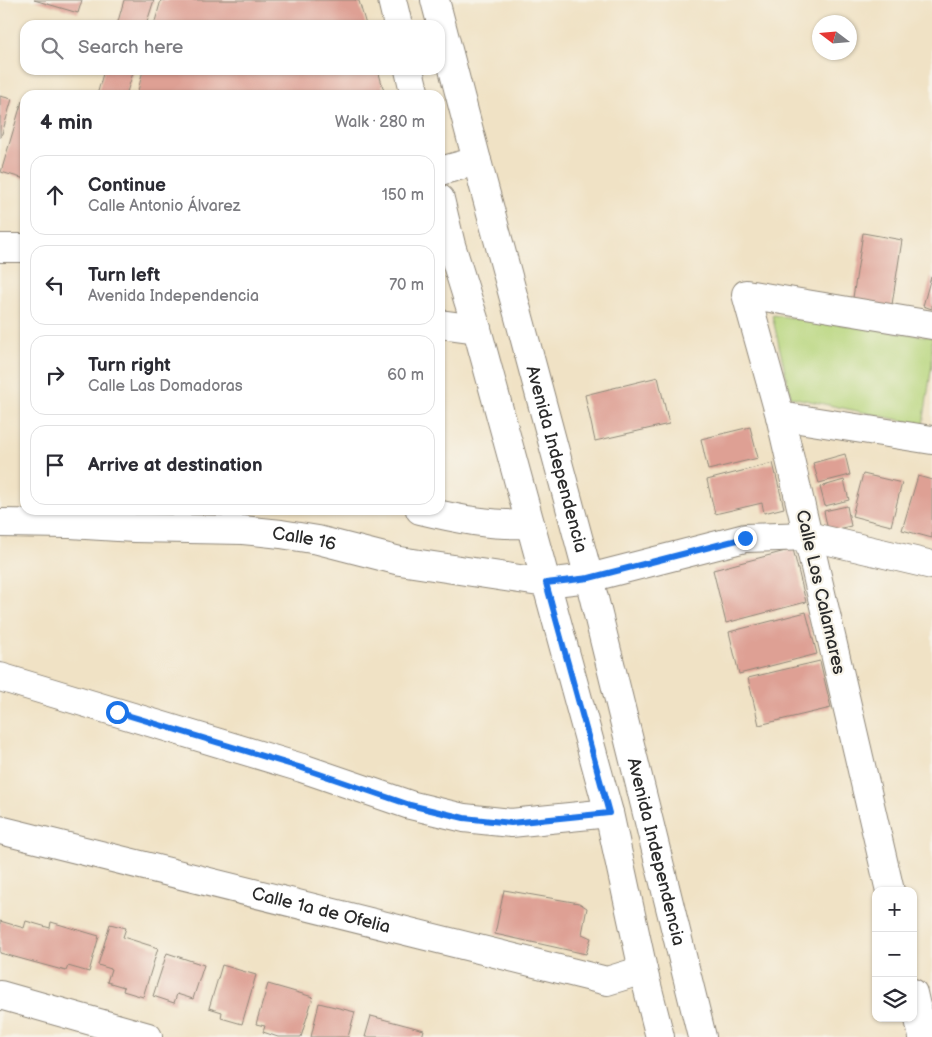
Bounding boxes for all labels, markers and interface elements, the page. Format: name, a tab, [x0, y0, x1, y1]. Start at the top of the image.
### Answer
north arrow	[812, 15, 857, 60]
search box	[20, 20, 445, 75]
icon: search	[38, 34, 66, 62]
text: Search here	[78, 36, 183, 59]
text: 4 min	[40, 110, 93, 135]
text: Walk · 280 m	[335, 113, 425, 132]
text: Continue	[88, 174, 166, 197]
icon: ahead	[41, 181, 69, 209]
text: 150 m	[382, 186, 424, 205]
text: Calle Antonio Álvarez	[88, 197, 240, 216]
text: Turn left	[88, 264, 160, 287]
icon: left	[41, 271, 69, 299]
text: 70 m	[389, 276, 424, 295]
text: Avenida Independencia	[88, 287, 259, 306]
text: Turn right	[88, 354, 171, 377]
icon: right	[41, 361, 69, 389]
street label: Avenida Independencia	[521, 363, 592, 555]
text: 60 m	[387, 366, 424, 385]
text: Calle Las Domadoras	[88, 377, 243, 396]
icon: arrive	[41, 451, 69, 479]
text: Arrive at destination	[88, 454, 263, 477]
street label: Calle Los Calamares	[791, 508, 850, 676]
street label: Calle 16	[271, 523, 338, 555]
route end	[734, 527, 757, 550]
route start	[106, 701, 129, 724]
street label: Avenida Independencia	[623, 756, 689, 948]
street label: Calle 1a de Ofelia	[250, 883, 393, 938]
map controls	[872, 887, 917, 1022]
button: +	[872, 887, 917, 932]
button: −	[872, 932, 917, 977]
button: layers	[872, 977, 917, 1022]

